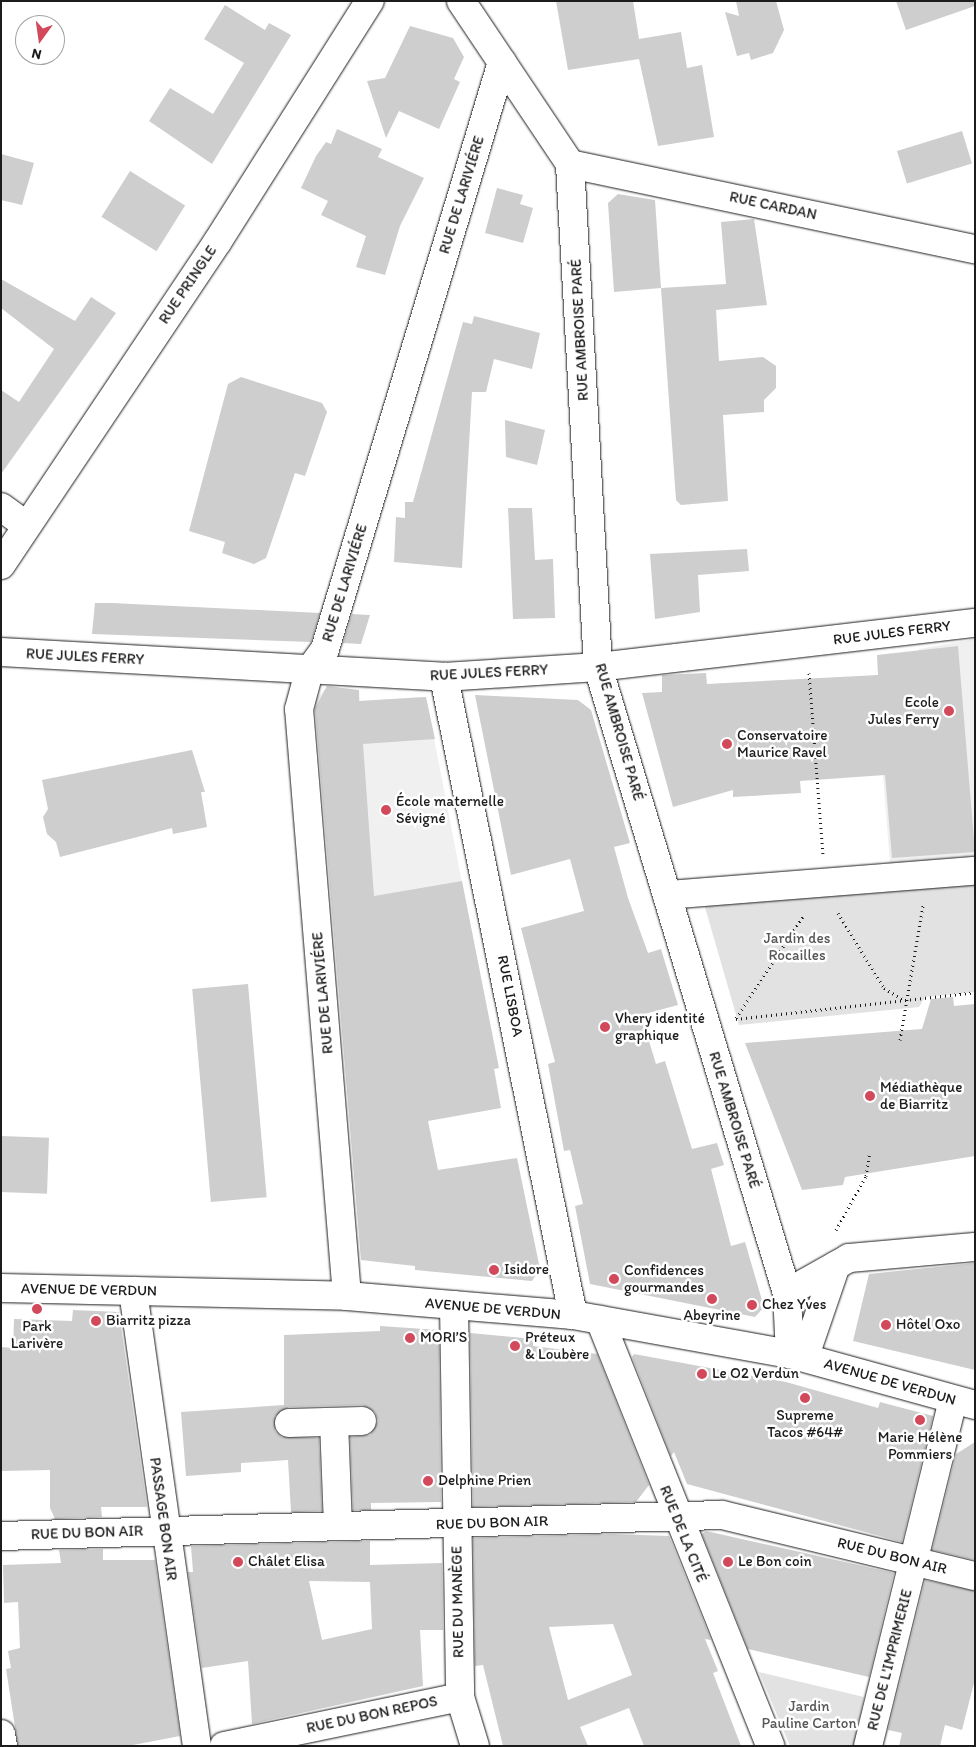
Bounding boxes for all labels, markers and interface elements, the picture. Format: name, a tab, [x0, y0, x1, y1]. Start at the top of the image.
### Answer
north arrow	[15, 15, 65, 65]
text: N	[30, 45, 43, 63]
street label: RUE DE LARIVIÉRE	[435, 134, 489, 256]
street label: RUE CARDAN	[728, 188, 818, 224]
street label: RUE PRINGLE	[155, 242, 221, 328]
street label: RUE AMBROISE PARÉ	[567, 258, 593, 402]
street label: RUE DE LARIVIÉRE	[318, 522, 372, 644]
street label: RUE JULES FERRY	[832, 617, 952, 649]
street label: RUE JULES FERRY	[25, 645, 145, 669]
street label: RUE JULES FERRY	[429, 661, 549, 685]
street label: RUE AMBROISE PARÉ	[591, 661, 647, 803]
place label: Ecole Jules Ferry	[869, 693, 939, 728]
marker: Ecole Jules Ferry	[943, 705, 955, 717]
place label: Conservatoire Maurice Ravel	[737, 726, 828, 761]
marker: Conservatoire Maurice Ravel	[721, 738, 733, 750]
place label: École maternelle Sévigné	[396, 792, 504, 827]
marker: École maternelle Sévigné	[380, 804, 392, 816]
park label: Jardin des Rocailles	[764, 929, 830, 964]
street label: RUE DE LARIVIÉRE	[309, 931, 337, 1055]
street label: RUE LISBOA	[493, 954, 527, 1038]
place label: Vhery identité graphique	[615, 1009, 705, 1044]
marker: Vhery identité graphique	[599, 1021, 611, 1033]
street label: RUE AMBROISE PARÉ	[705, 1049, 763, 1191]
place label: Médiathèque de Biarritz	[880, 1078, 962, 1113]
marker: Médiathèque de Biarritz	[864, 1090, 876, 1102]
place label: Isidore	[504, 1261, 549, 1279]
place label: Confidences gourmandes	[624, 1261, 704, 1296]
marker: Isidore	[488, 1264, 500, 1276]
marker: Confidences gourmandes	[608, 1273, 620, 1285]
street label: AVENUE DE VERDUN	[21, 1280, 157, 1300]
marker: Abeyrine	[706, 1293, 718, 1305]
street label: AVENUE DE VERDUN	[424, 1294, 562, 1324]
place label: Chez Yves	[762, 1296, 826, 1314]
marker: Chez Yves	[746, 1299, 758, 1311]
marker: Park Larivère	[31, 1303, 43, 1315]
place label: Abeyrine	[683, 1307, 741, 1325]
place label: Biarritz pizza	[106, 1312, 191, 1330]
marker: Biarritz pizza	[90, 1315, 102, 1327]
place label: Hôtel Oxo	[896, 1316, 960, 1334]
place label: Park Larivère	[11, 1317, 63, 1352]
marker: Hôtel Oxo	[880, 1319, 892, 1331]
place label: Préteux & Loubère	[525, 1328, 589, 1363]
place label: MORI’S	[420, 1329, 467, 1347]
marker: MORI’S	[404, 1332, 416, 1344]
marker: Préteux & Loubère	[509, 1340, 521, 1352]
street label: AVENUE DE VERDUN	[822, 1355, 958, 1409]
place label: Le O2 Verdun	[712, 1365, 798, 1383]
marker: Le O2 Verdun	[696, 1368, 708, 1380]
marker: Supreme Tacos #64#	[799, 1392, 811, 1404]
place label: Supreme Tacos #64#	[767, 1406, 843, 1441]
marker: Marie Hélène Pommiers	[914, 1414, 926, 1426]
place label: Marie Hélène Pommiers	[878, 1428, 962, 1463]
street label: PASSAGE BON AIR	[146, 1457, 180, 1581]
place label: Delphine Prien	[438, 1472, 531, 1490]
marker: Delphine Prien	[422, 1475, 434, 1487]
street label: RUE DE LA CITÉ	[655, 1482, 711, 1586]
street label: RUE DU BON AIR	[436, 1512, 548, 1534]
street label: RUE DU BON AIR	[31, 1522, 143, 1544]
street label: RUE DU BON AIR	[836, 1534, 948, 1578]
street label: RUE DU MANÈGE	[448, 1546, 468, 1658]
place label: Châlet Elisa	[248, 1553, 324, 1571]
place label: Le Bon coin	[738, 1553, 812, 1571]
marker: Châlet Elisa	[232, 1556, 244, 1568]
marker: Le Bon coin	[722, 1556, 734, 1568]
street label: RUE DE L'IMPRIMERIE	[864, 1587, 916, 1733]
street label: RUE DU BON REPOS	[305, 1692, 439, 1738]
park label: Jardin Pauline Carton	[761, 1697, 857, 1732]

